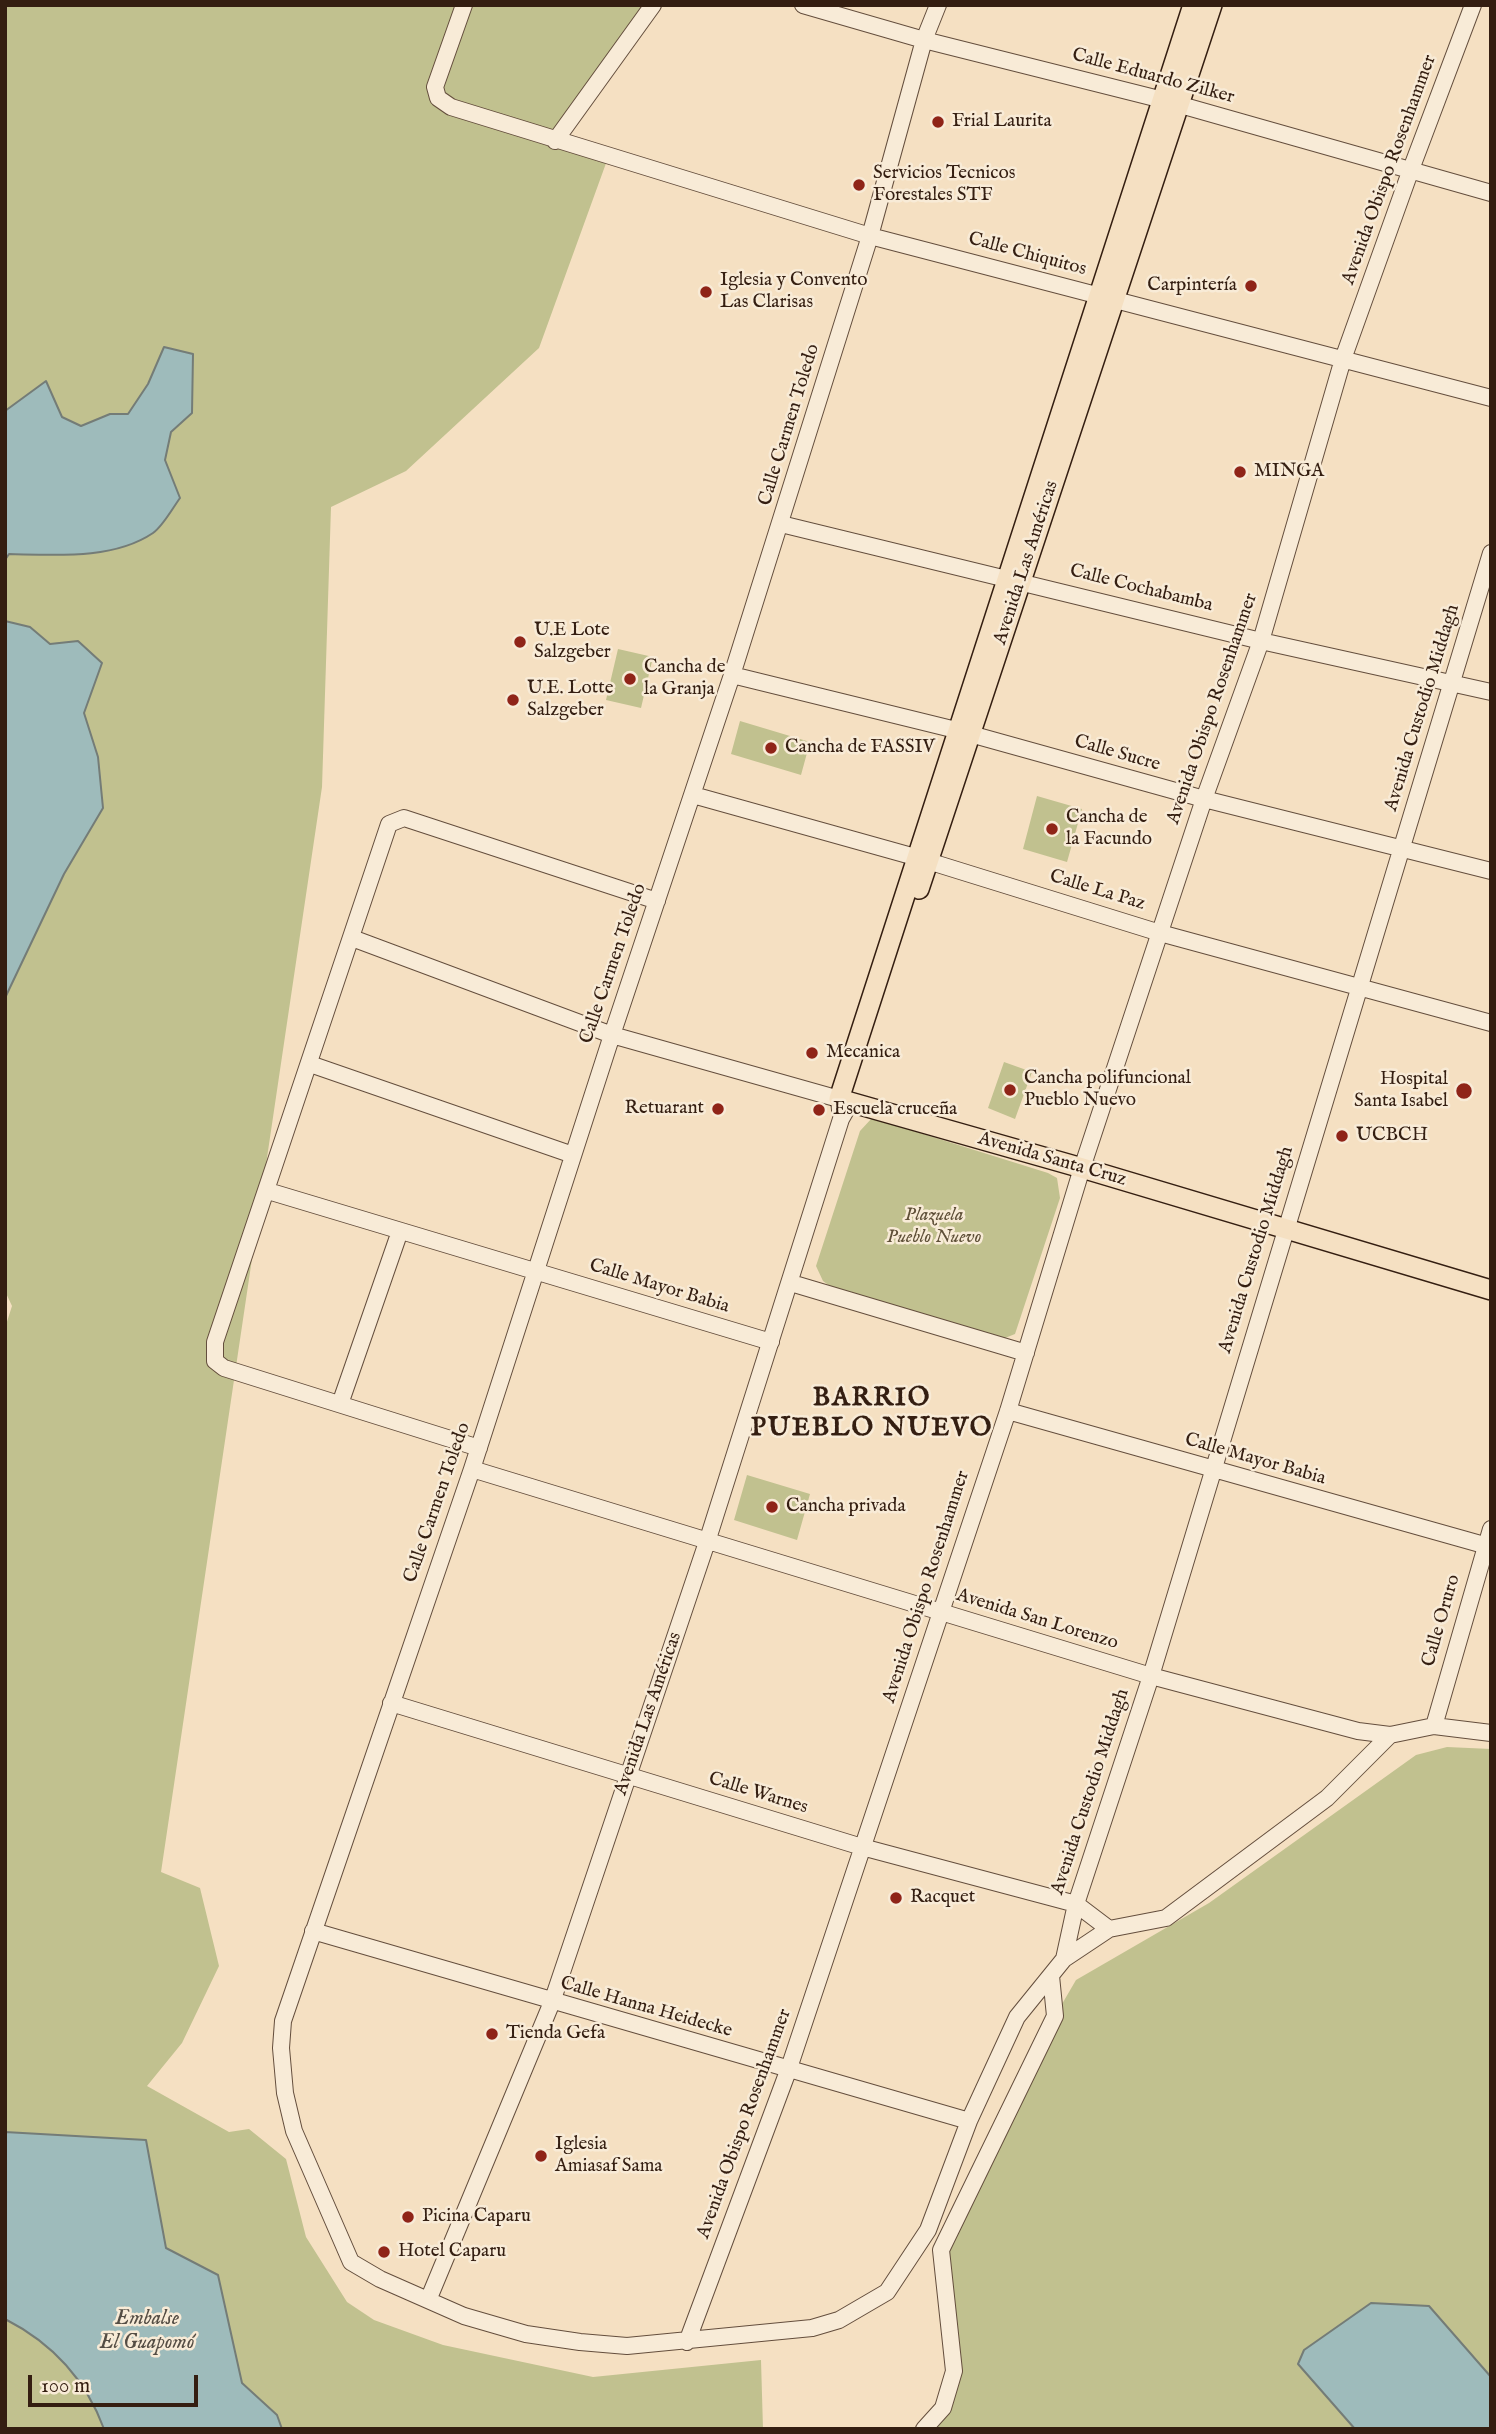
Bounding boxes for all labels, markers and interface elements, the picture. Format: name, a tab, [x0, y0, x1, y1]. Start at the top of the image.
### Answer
street label: Calle Eduardo Zilker	[1069, 44, 1237, 110]
street label: Avenida Obispo Rosenhammer	[1338, 52, 1442, 288]
place label: Frial Laurita	[952, 111, 1052, 133]
marker: Frial Laurita	[930, 114, 946, 130]
place label: Servicios Tecnicos Forestales STF	[873, 163, 1015, 207]
marker: Servicios Tecnicos Forestales STF	[851, 177, 867, 193]
street label: Calle Chiquitos	[965, 228, 1089, 282]
place label: Iglesia y Convento Las Clarisas	[720, 270, 867, 314]
place label: Carpintería	[1147, 275, 1237, 297]
marker: Carpintería	[1243, 278, 1259, 294]
marker: Iglesia y Convento Las Clarisas	[698, 284, 714, 300]
street label: Calle Carmen Toledo	[755, 341, 825, 509]
place label: MINGA	[1254, 461, 1324, 483]
marker: MINGA	[1232, 464, 1248, 480]
street label: Avenida Las Américas	[990, 478, 1064, 648]
street label: Calle Cochabamba	[1067, 560, 1215, 618]
street label: Avenida Obispo Rosenhammer	[1163, 590, 1263, 828]
street label: Avenida Custodio Middagh	[1381, 602, 1465, 814]
place label: U.E Lote Salzgeber	[534, 620, 611, 664]
marker: U.E Lote Salzgeber	[512, 634, 528, 650]
place label: Cancha de la Granja	[644, 657, 725, 701]
marker: Cancha de la Granja	[622, 671, 638, 687]
place label: U.E. Lotte Salzgeber	[527, 678, 613, 722]
marker: U.E. Lotte Salzgeber	[505, 692, 521, 708]
street label: Calle Sucre	[1071, 731, 1163, 777]
place label: Cancha de FASSIV	[785, 737, 935, 759]
marker: Cancha de FASSIV	[763, 740, 779, 756]
place label: Cancha de la Facundo	[1066, 807, 1152, 851]
marker: Cancha de la Facundo	[1044, 821, 1060, 837]
street label: Calle La Paz	[1046, 866, 1148, 916]
street label: Calle Carmen Toledo	[576, 881, 652, 1047]
place label: Mecanica	[826, 1042, 900, 1064]
marker: Mecanica	[804, 1045, 820, 1061]
place label: Cancha polifuncional Pueblo Nuevo	[1024, 1068, 1191, 1112]
place label: Hospital Santa Isabel	[1354, 1069, 1448, 1113]
marker: Hospital Santa Isabel	[1454, 1081, 1474, 1101]
marker: Cancha polifuncional Pueblo Nuevo	[1002, 1082, 1018, 1098]
place label: Retuarant	[625, 1098, 704, 1120]
place label: Escuela cruceña	[833, 1099, 957, 1121]
marker: Retuarant	[710, 1101, 726, 1117]
marker: Escuela cruceña	[811, 1102, 827, 1118]
place label: UCBCH	[1356, 1125, 1428, 1147]
street label: Avenida Santa Cruz	[975, 1128, 1129, 1192]
marker: UCBCH	[1334, 1128, 1350, 1144]
street label: Avenida Custodio Middagh	[1215, 1144, 1299, 1356]
park label: Plazuela Pueblo Nuevo	[887, 1205, 981, 1249]
street label: Calle Mayor Babia	[586, 1255, 732, 1319]
district label: BARRIO PUEBLO NUEVO	[752, 1384, 992, 1446]
street label: Calle Carmen Toledo	[400, 1420, 476, 1586]
street label: Calle Mayor Babia	[1182, 1429, 1328, 1491]
street label: Avenida Obispo Rosenhammer	[879, 1468, 975, 1706]
place label: Cancha privada	[786, 1496, 906, 1518]
marker: Cancha privada	[764, 1499, 780, 1515]
street label: Calle Oruro	[1418, 1572, 1466, 1670]
street label: Avenida San Lorenzo	[953, 1585, 1121, 1655]
street label: Avenida Las Américas	[610, 1630, 688, 1798]
street label: Avenida Custodio Middagh	[1047, 1686, 1135, 1898]
street label: Calle Warnes	[706, 1768, 810, 1820]
place label: Racquet	[910, 1887, 975, 1909]
marker: Racquet	[888, 1890, 904, 1906]
street label: Calle Hanna Heidecke	[557, 1973, 735, 2043]
street label: Avenida Obispo Rosenhammer	[693, 2006, 797, 2242]
place label: Tienda Gefa	[506, 2023, 605, 2045]
marker: Tienda Gefa	[484, 2026, 500, 2042]
place label: Iglesia Amiasaf Sama	[555, 2134, 663, 2178]
marker: Iglesia Amiasaf Sama	[533, 2148, 549, 2164]
place label: Picina Caparu	[422, 2206, 531, 2228]
marker: Picina Caparu	[400, 2209, 416, 2225]
place label: Hotel Caparu	[398, 2241, 506, 2263]
marker: Hotel Caparu	[376, 2244, 392, 2260]
water label: Embalse El Guapomó	[100, 2307, 194, 2357]
scale bar	[32, 2360, 201, 2404]
text: 100 m	[41, 2373, 90, 2400]

